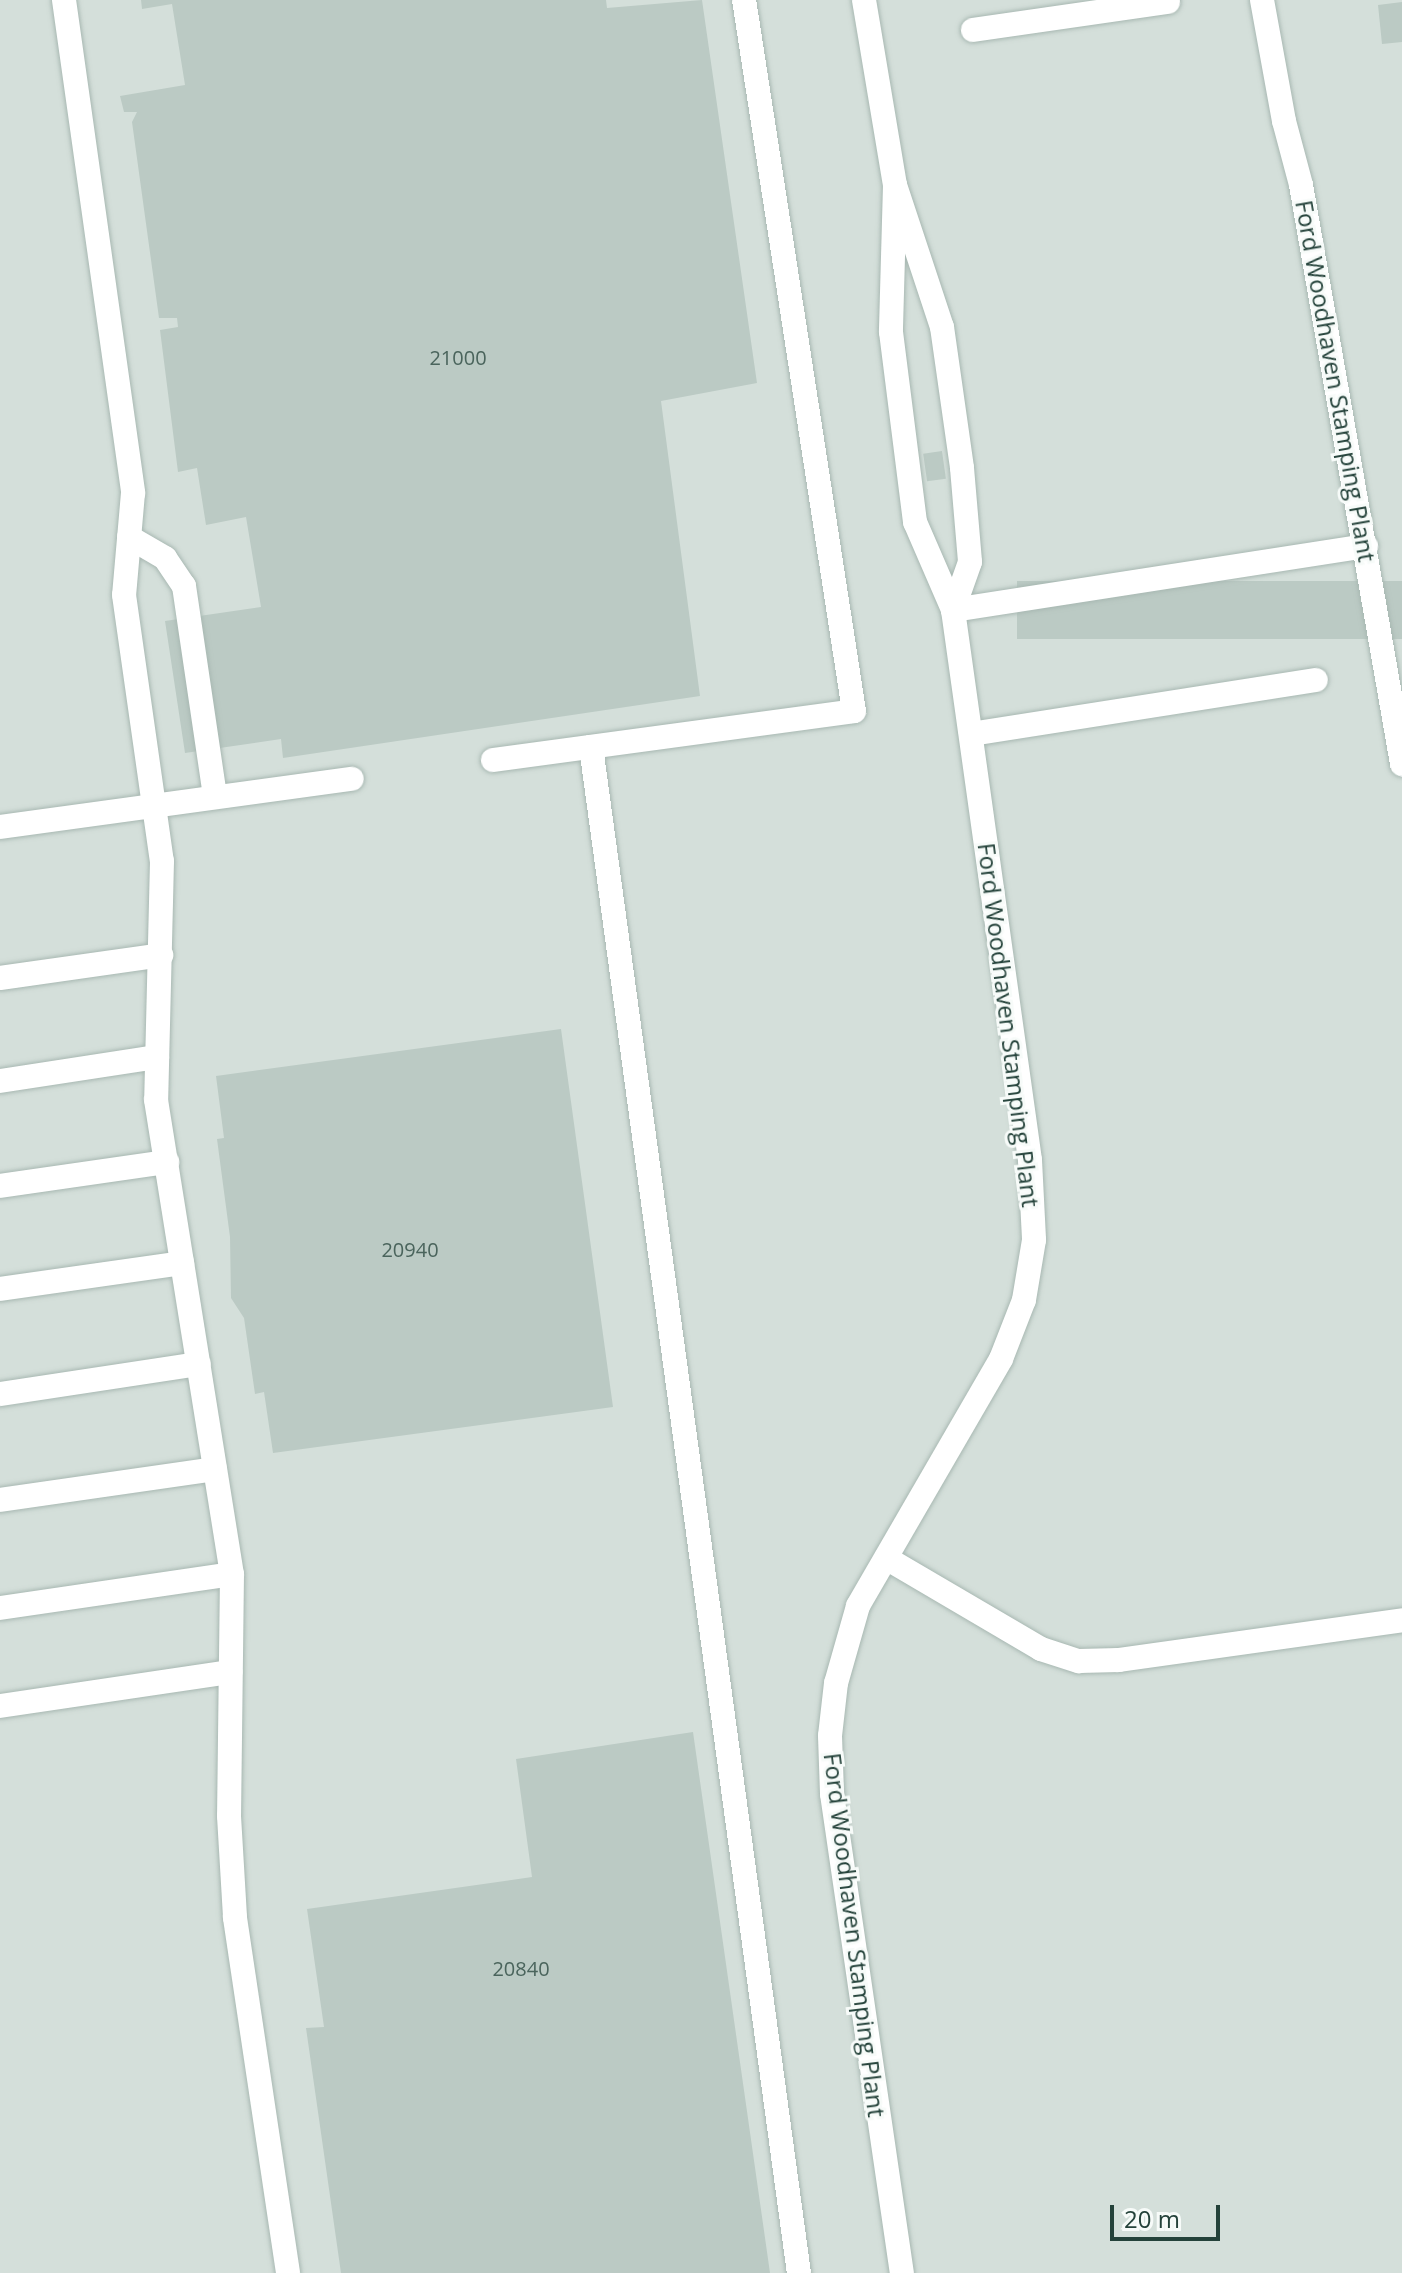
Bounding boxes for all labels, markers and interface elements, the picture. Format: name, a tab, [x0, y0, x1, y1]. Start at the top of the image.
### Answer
street label: Ford Woodhaven Stamping Plant	[1290, 198, 1382, 564]
house number: 21000	[429, 345, 487, 369]
street label: Ford Woodhaven Stamping Plant	[972, 841, 1046, 1209]
house number: 20940	[381, 1237, 439, 1261]
street label: Ford Woodhaven Stamping Plant	[818, 1751, 892, 2119]
house number: 20840	[492, 1956, 550, 1980]
scale bar	[1114, 2189, 1224, 2239]
text: 20 m	[1124, 2202, 1180, 2235]

